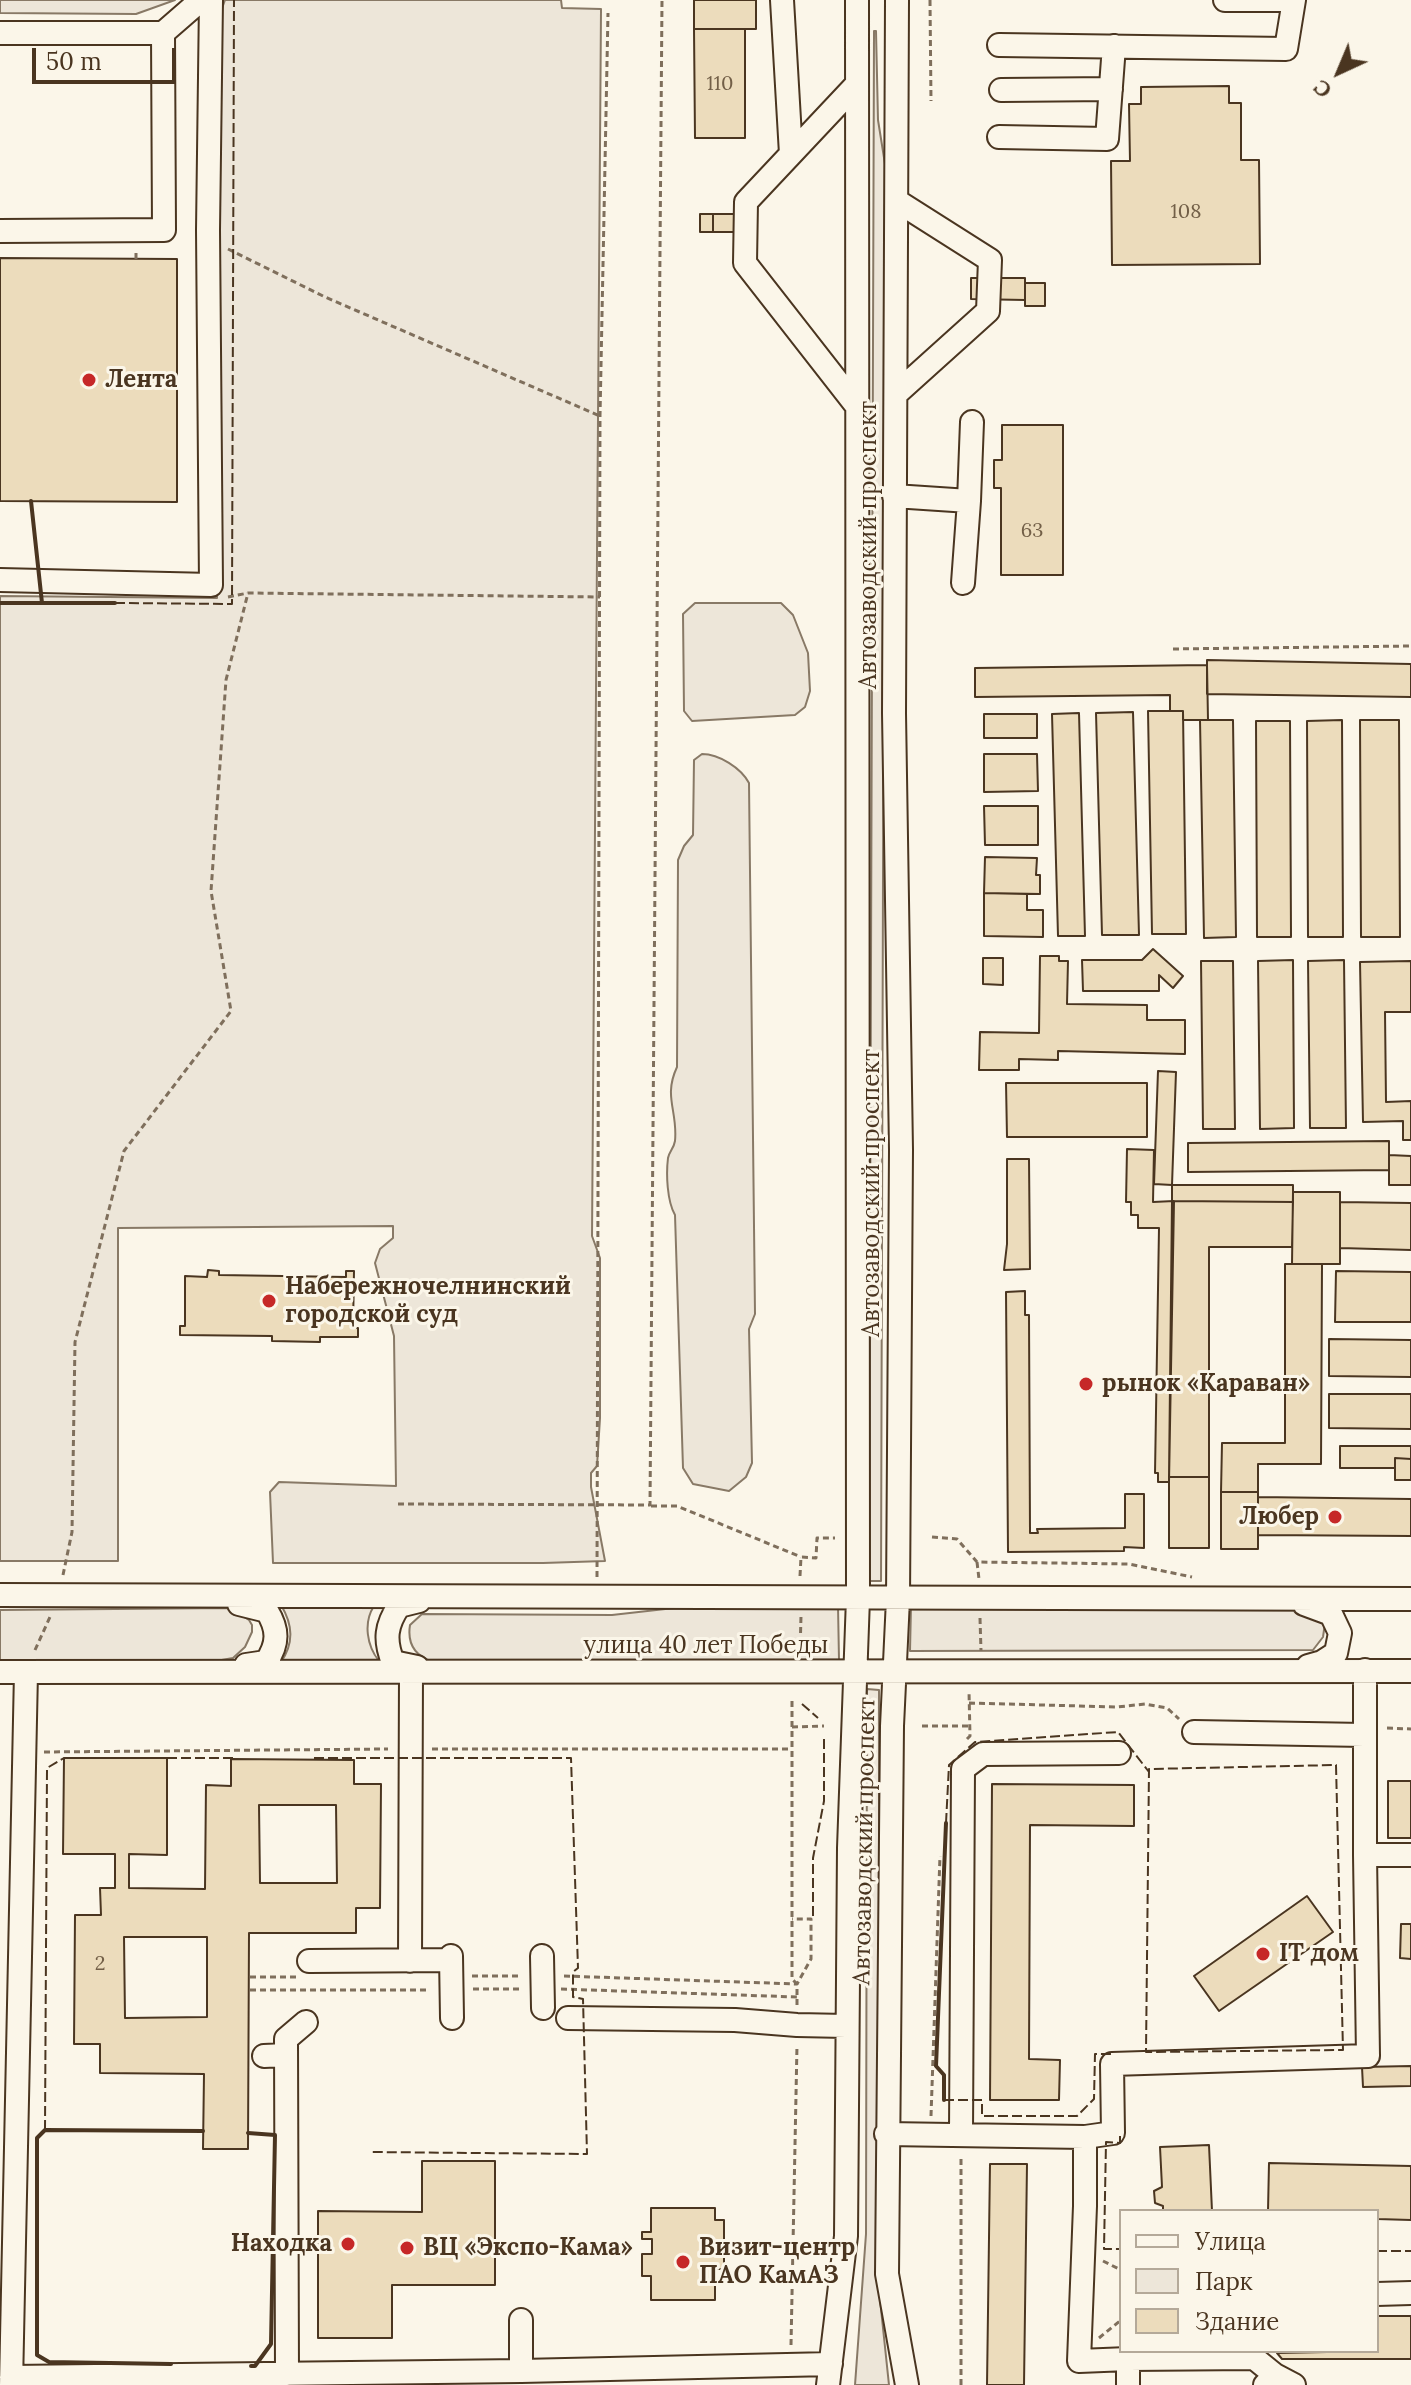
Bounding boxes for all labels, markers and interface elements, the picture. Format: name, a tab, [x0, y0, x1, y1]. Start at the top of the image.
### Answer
scale bar	[36, 32, 180, 82]
north arrow	[1299, 32, 1379, 112]
text: 50 m	[46, 46, 102, 77]
house number: 110	[707, 72, 733, 96]
text: С	[1307, 74, 1338, 105]
house number: 108	[1171, 200, 1201, 224]
place label: Лента	[105, 366, 177, 394]
marker: Лента	[80, 371, 98, 389]
street label: Автозаводский проспект	[855, 401, 883, 689]
house number: 63	[1021, 519, 1043, 543]
street label: Автозаводский проспект	[858, 1049, 886, 1337]
place label: Набережночелнинский городской суд	[285, 1273, 571, 1329]
marker: Набережночелнинский городской суд	[260, 1292, 278, 1310]
place label: рынок «Караван»	[1102, 1370, 1310, 1398]
marker: рынок «Караван»	[1077, 1375, 1095, 1393]
place label: Любер	[1239, 1503, 1319, 1531]
marker: Любер	[1326, 1508, 1344, 1526]
street label: улица 40 лет Победы	[584, 1632, 828, 1660]
street label: Автозаводский проспект	[848, 1697, 882, 1985]
place label: IT дом	[1279, 1940, 1359, 1968]
marker: IT дом	[1254, 1945, 1272, 1963]
house number: 2	[95, 1952, 105, 1976]
legend	[1119, 2209, 1379, 2353]
text: Улица	[1195, 2226, 1266, 2257]
place label: Находка	[231, 2230, 332, 2258]
place label: ВЦ «Экспо-Кама»	[423, 2234, 632, 2262]
place label: Визит-центр ПАО КамАЗ	[699, 2234, 855, 2290]
marker: Находка	[339, 2235, 357, 2253]
marker: ВЦ «Экспо-Кама»	[398, 2239, 416, 2257]
marker: Визит-центр ПАО КамАЗ	[674, 2253, 692, 2271]
text: Парк	[1195, 2266, 1253, 2297]
text: Здание	[1195, 2306, 1279, 2337]

